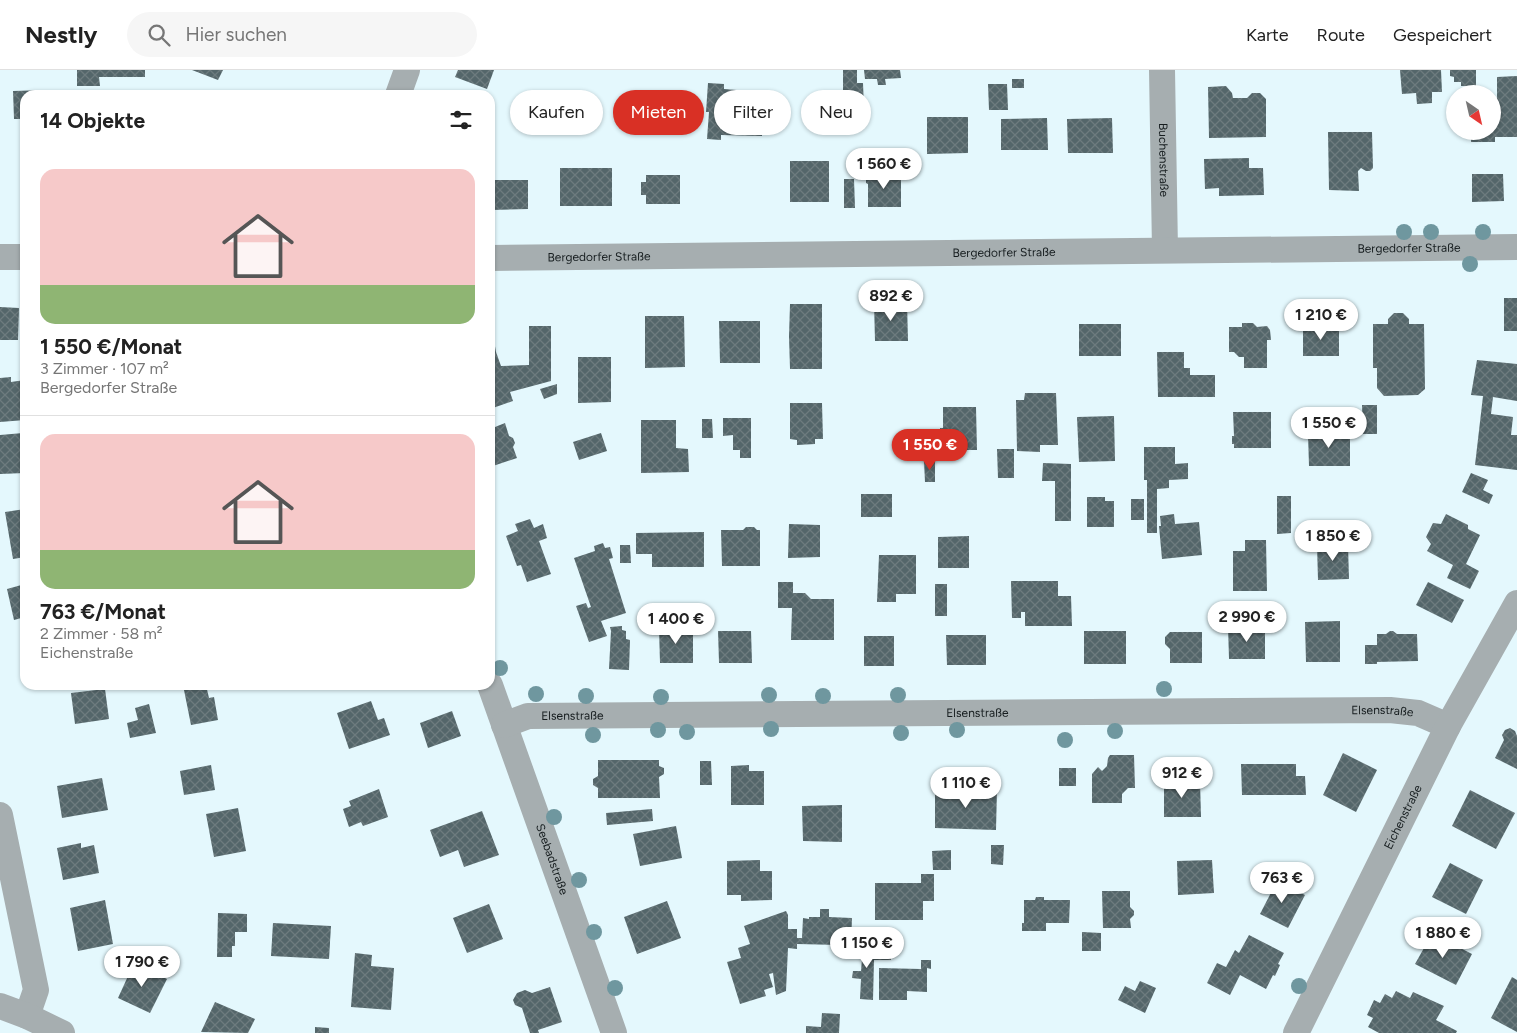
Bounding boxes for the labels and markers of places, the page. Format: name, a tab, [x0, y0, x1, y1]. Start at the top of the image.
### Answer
pin: 1 560 €	[838, 148, 930, 190]
pin: 892 €	[856, 280, 926, 322]
pin: 1 210 €	[1275, 298, 1367, 341]
pin: 1 550 €	[1283, 406, 1375, 449]
pin: 1 550 €	[884, 428, 976, 471]
pin: 1 850 €	[1287, 520, 1379, 562]
pin: 2 990 €	[1201, 600, 1293, 643]
pin: 1 400 €	[630, 602, 722, 645]
pin: 912 €	[1147, 756, 1217, 799]
pin: 1 110 €	[920, 766, 1012, 809]
pin: 763 €	[1247, 862, 1317, 904]
pin: 1 880 €	[1397, 916, 1489, 959]
pin: 1 150 €	[821, 926, 913, 969]
pin: 1 790 €	[96, 946, 188, 988]

